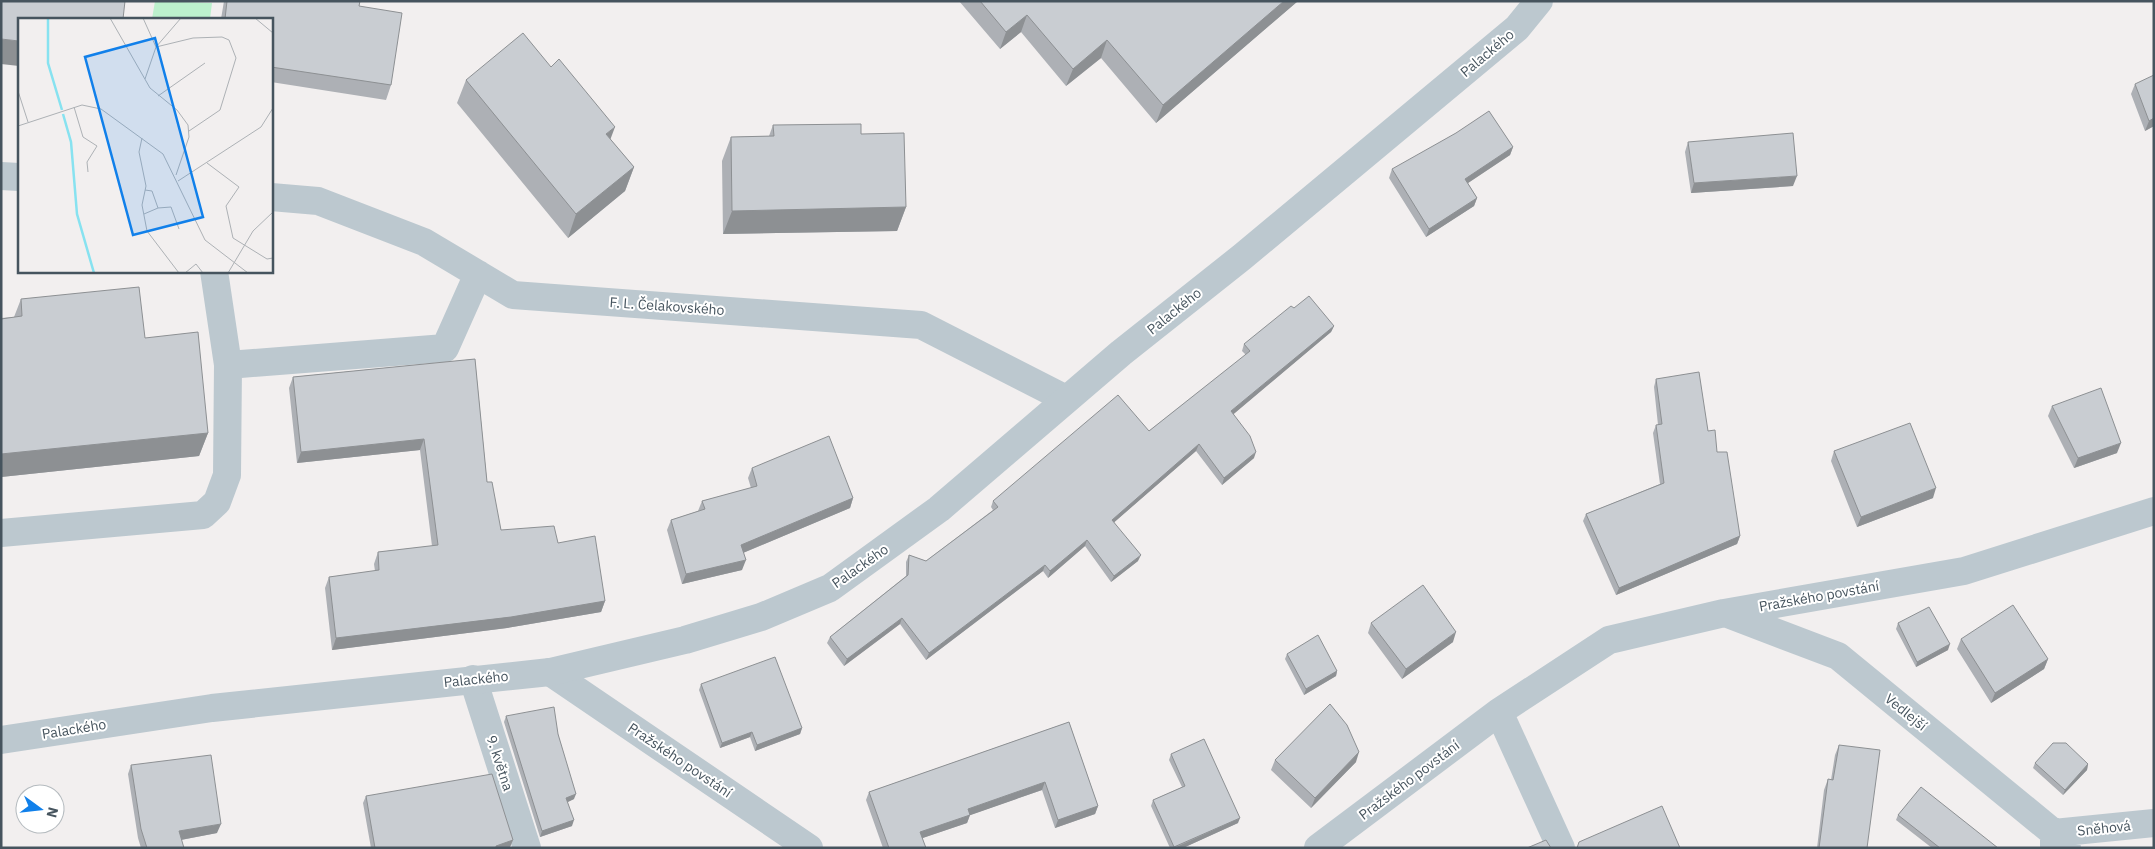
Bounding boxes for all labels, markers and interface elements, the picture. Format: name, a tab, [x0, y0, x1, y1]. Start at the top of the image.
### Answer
inset map	[18, 18, 272, 272]
street label: Palackého	[1456, 25, 1518, 81]
street label: Palackého	[1143, 284, 1205, 338]
street label: F. L. Čelakovského	[609, 292, 725, 319]
street label: Palackého	[828, 540, 892, 592]
street label: Pražského povstání	[1758, 577, 1881, 615]
street label: Palackého	[443, 667, 509, 691]
street label: Vedlejší	[1881, 690, 1931, 735]
street label: Palackého	[41, 715, 108, 743]
street label: Pražského povstání	[625, 719, 736, 802]
street label: 9. května	[483, 733, 518, 794]
street label: Pražského povstání	[1355, 736, 1463, 824]
north arrow	[15, 784, 65, 834]
text: N	[43, 805, 63, 820]
street label: Sněhová	[2076, 816, 2132, 840]

